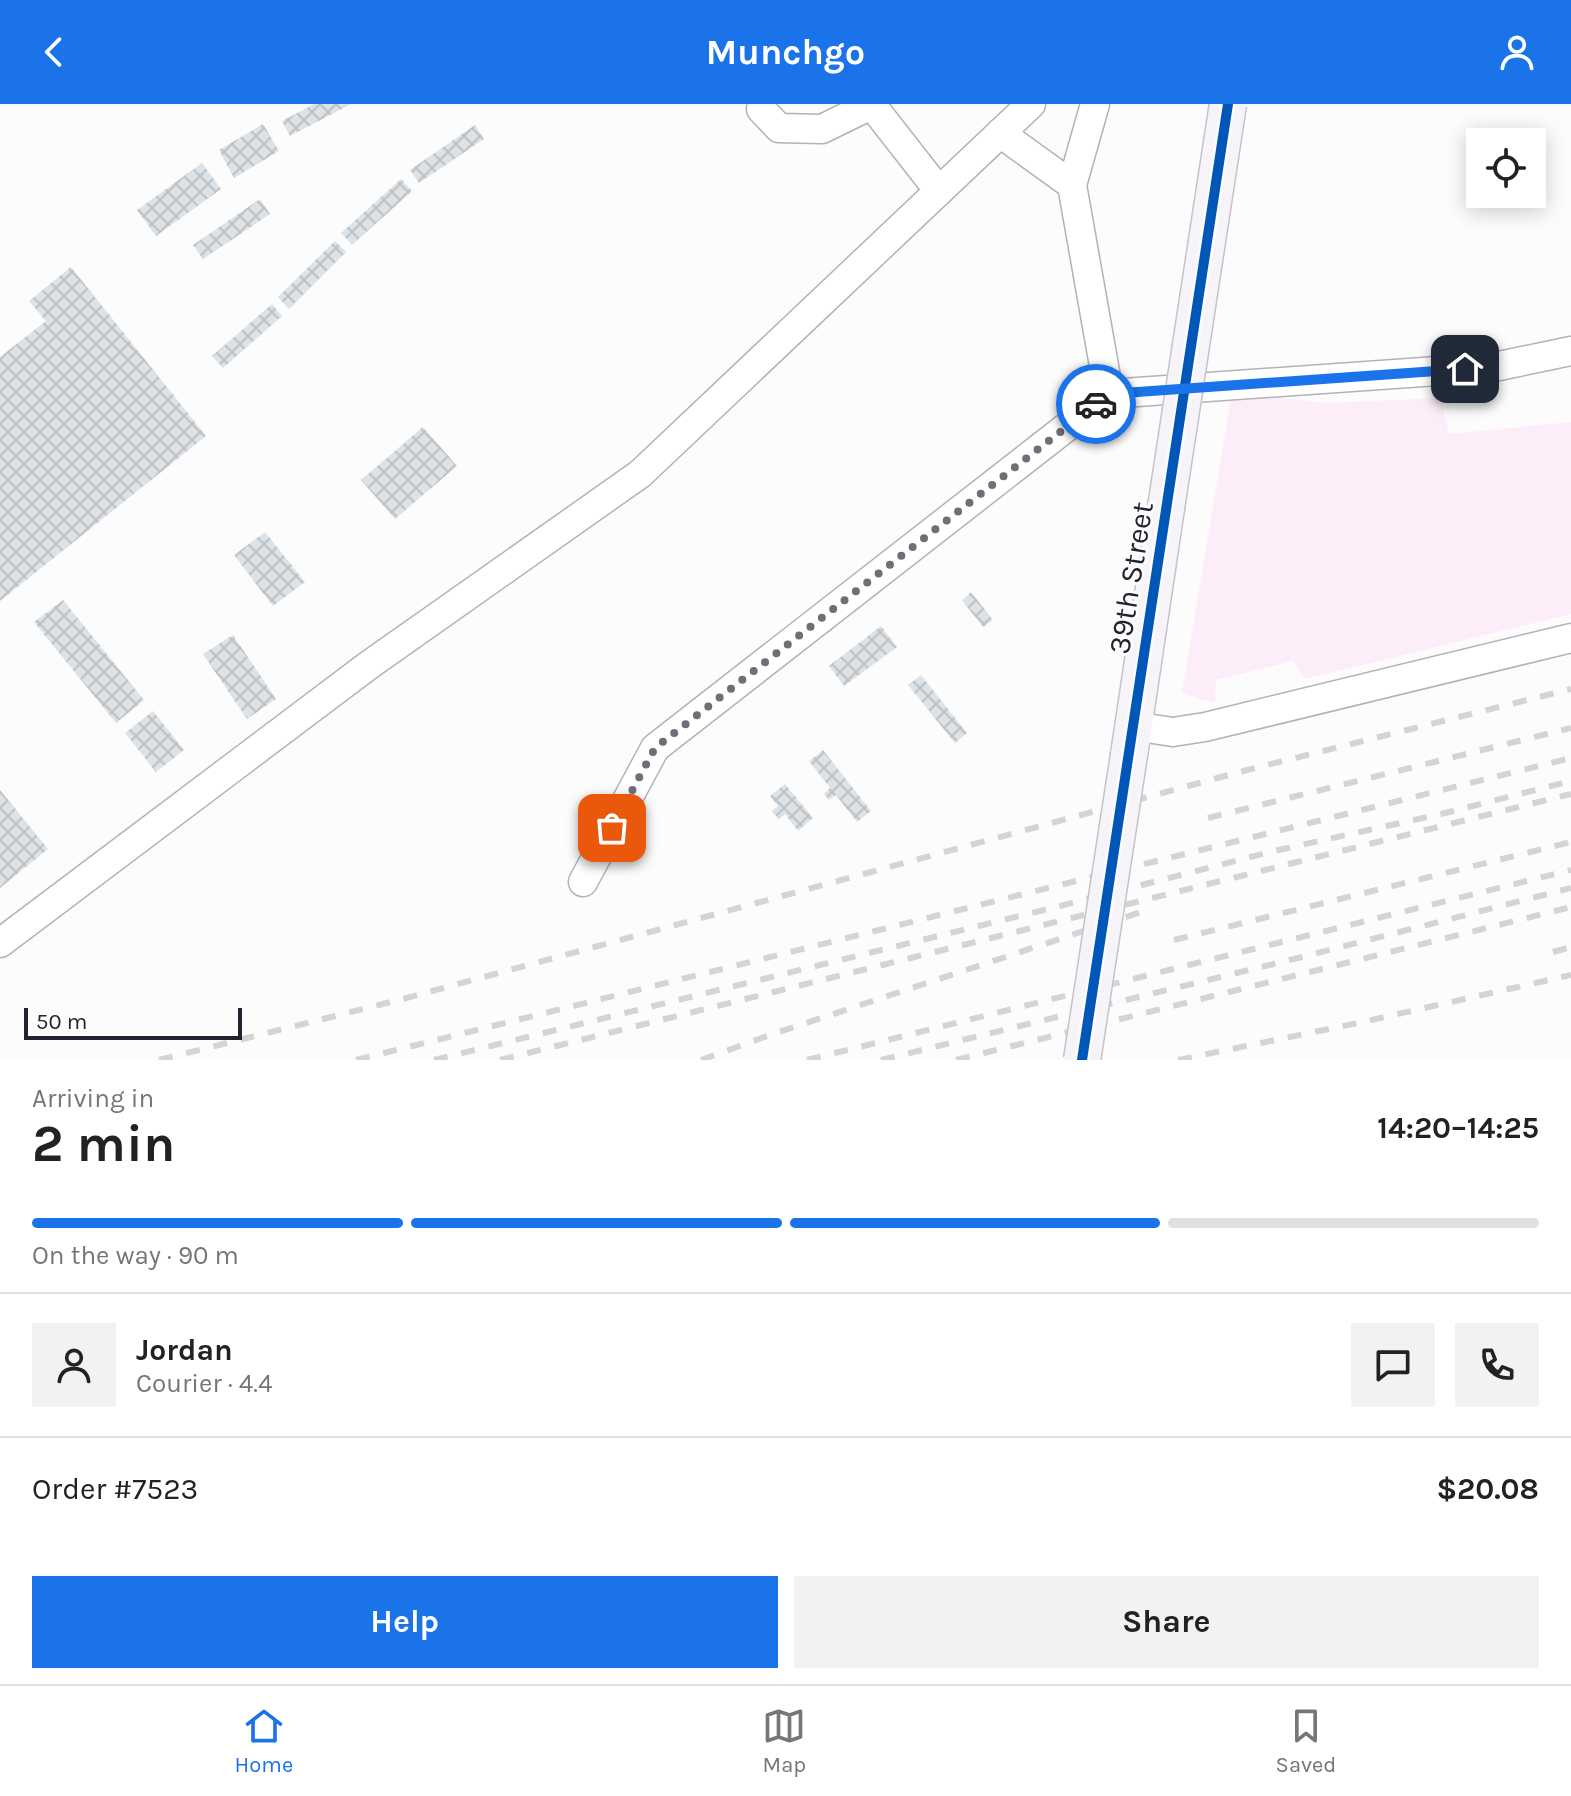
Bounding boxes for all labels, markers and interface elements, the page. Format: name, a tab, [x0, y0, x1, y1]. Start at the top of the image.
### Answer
icon: back	[32, 30, 76, 74]
icon: person	[1495, 30, 1539, 74]
text: Munchgo	[706, 31, 865, 73]
map controls	[1466, 128, 1546, 208]
button: locate	[1466, 128, 1546, 208]
pin	[1431, 335, 1499, 403]
icon: home	[1443, 347, 1487, 391]
courier	[1056, 364, 1136, 444]
icon: car	[1074, 382, 1118, 426]
street label: 39th Street	[1101, 499, 1161, 657]
pin	[578, 794, 646, 862]
icon: bag	[590, 806, 634, 850]
scale bar	[24, 1004, 242, 1040]
text: 50 m	[36, 1009, 87, 1035]
text: Arriving in	[32, 1083, 154, 1114]
text: 14:20–14:25	[1377, 1110, 1539, 1146]
text: 2 min	[32, 1113, 175, 1174]
text: On the way · 90 m	[32, 1240, 239, 1271]
button: person	[32, 1323, 116, 1407]
button: chat	[1351, 1323, 1435, 1407]
button: phone	[1455, 1323, 1539, 1407]
text: Jordan	[136, 1332, 233, 1368]
text: Courier · 4.4	[136, 1368, 272, 1399]
text: Order #7523	[32, 1471, 198, 1507]
text: $20.08	[1436, 1471, 1539, 1507]
button: Help	[32, 1576, 778, 1668]
button: Share	[794, 1576, 1539, 1668]
tab: Home	[235, 1704, 293, 1778]
tab: Map	[762, 1704, 806, 1778]
tab: Saved	[1276, 1704, 1336, 1778]

